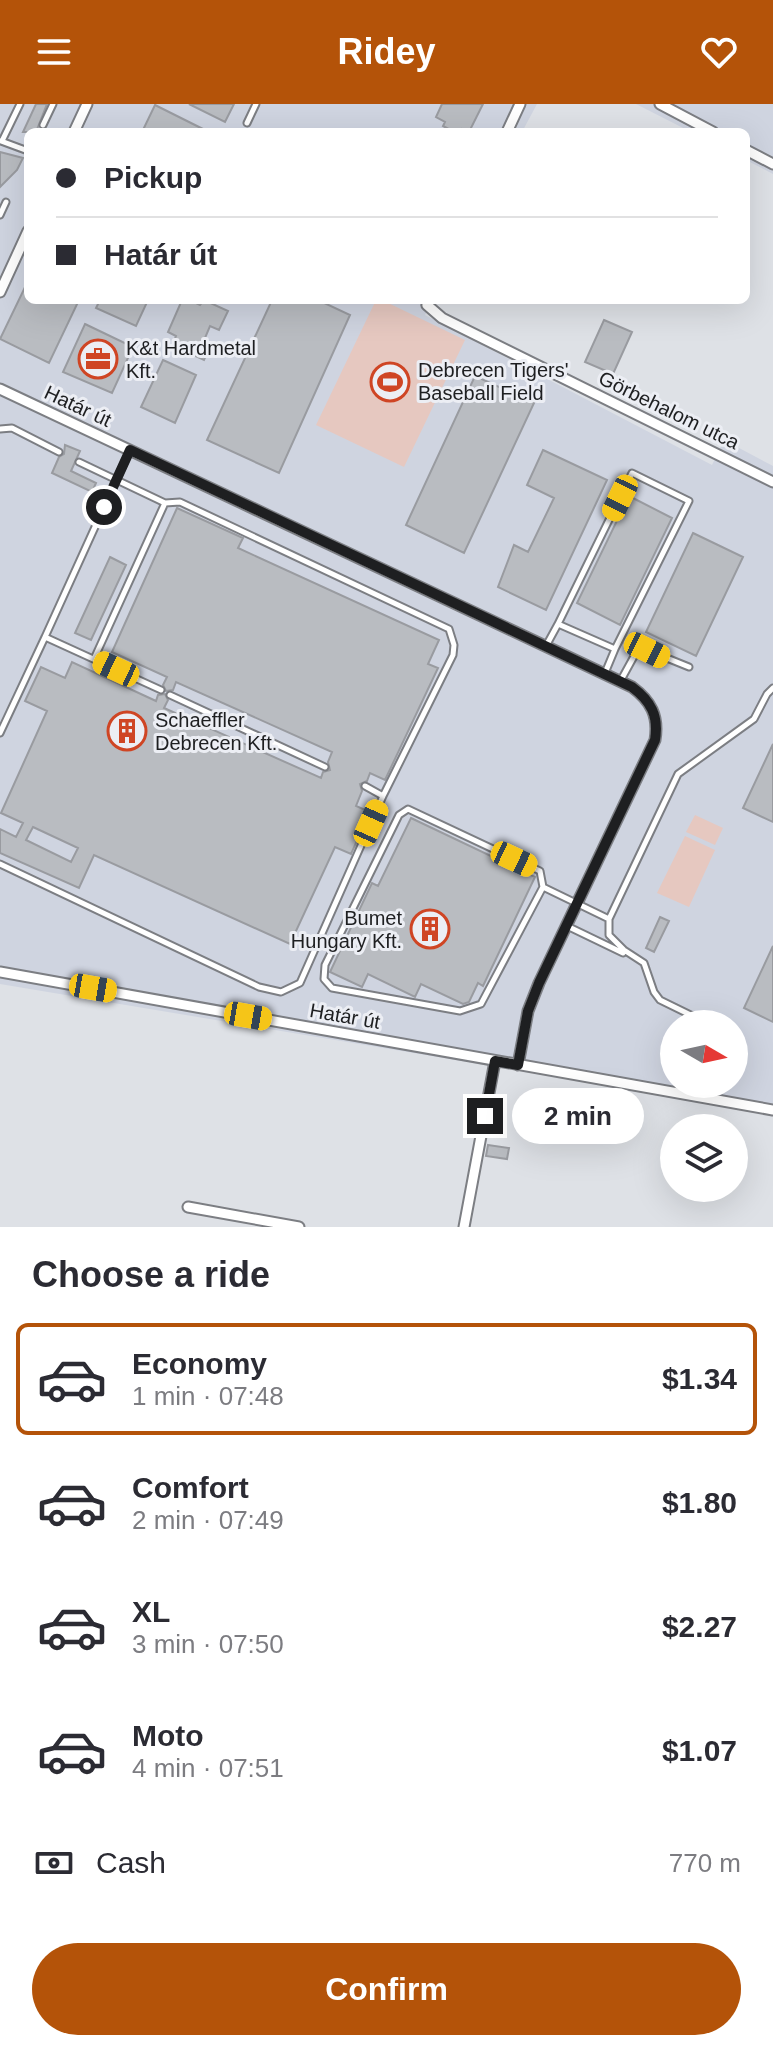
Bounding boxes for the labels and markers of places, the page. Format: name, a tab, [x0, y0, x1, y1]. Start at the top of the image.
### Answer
place label: K&t Hardmetal Kft.	[126, 337, 256, 382]
office icon: K&t Hardmetal Kft.	[77, 338, 119, 380]
place label: Debrecen Tigers' Baseball Field	[418, 359, 569, 404]
sports icon: Debrecen Tigers' Baseball Field	[369, 361, 411, 403]
place label: Schaeffler Debrecen Kft.	[155, 709, 277, 754]
building icon: Schaeffler Debrecen Kft.	[106, 710, 148, 752]
place label: Bumet Hungary Kft.	[291, 907, 402, 952]
building icon: Bumet Hungary Kft.	[409, 908, 451, 950]

